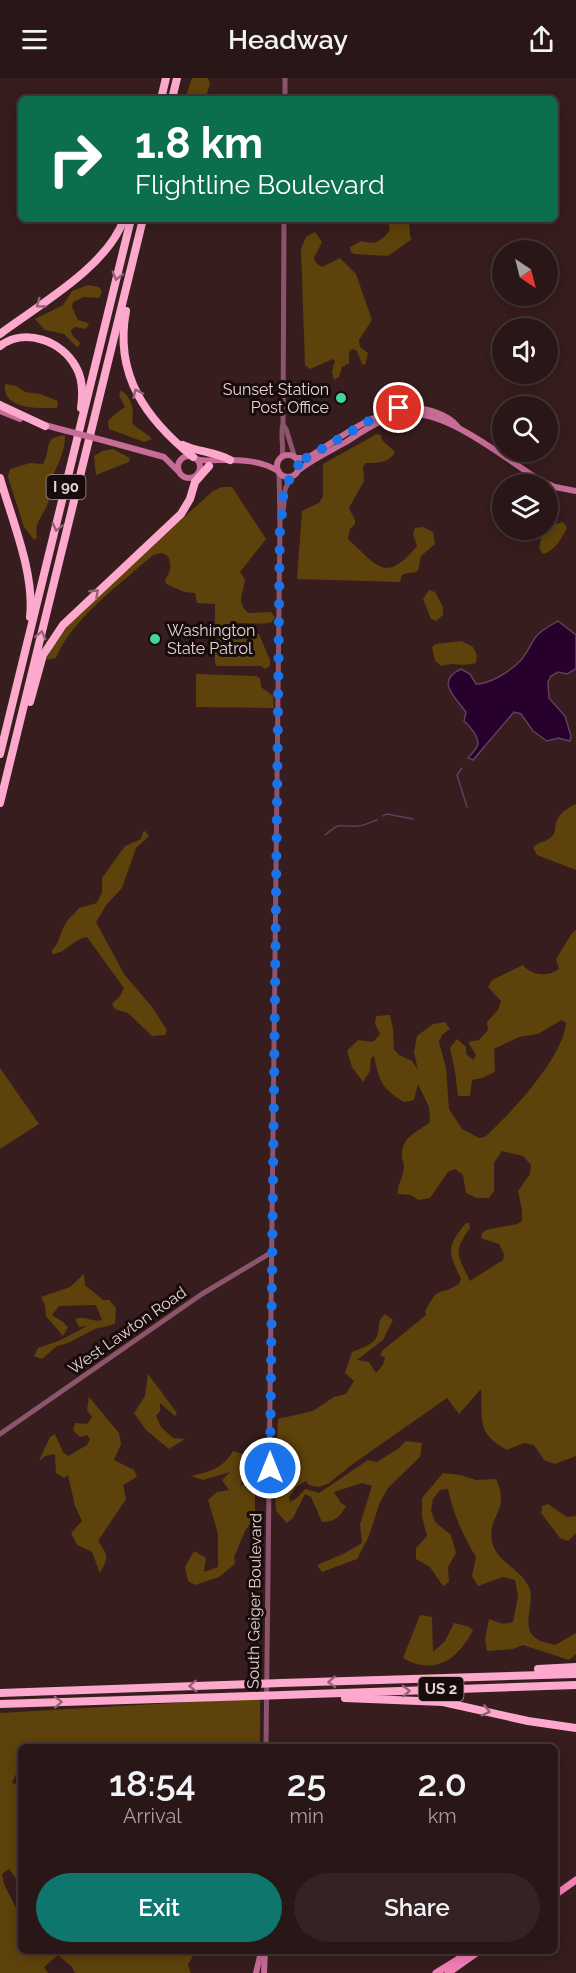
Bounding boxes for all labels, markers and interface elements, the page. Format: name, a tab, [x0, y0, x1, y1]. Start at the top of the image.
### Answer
icon: menu	[18, 23, 51, 56]
icon: share	[525, 23, 558, 56]
text: Headway	[228, 24, 348, 55]
text: 1.8 km	[135, 119, 263, 168]
icon: right	[36, 120, 114, 198]
text: Flightline Boulevard	[135, 169, 385, 200]
north arrow	[492, 240, 558, 306]
map controls	[492, 240, 558, 540]
one-way arrow	[112, 271, 125, 281]
one-way arrow	[36, 297, 47, 308]
button: sound	[492, 318, 558, 384]
place label: Sunset Station Post Office	[223, 380, 329, 417]
pin	[373, 382, 424, 433]
one-way arrow	[132, 388, 144, 399]
marker: Sunset Station Post Office	[334, 391, 348, 405]
icon: arrive	[382, 391, 415, 424]
button: search	[492, 396, 558, 462]
button: layers	[492, 474, 558, 540]
road number: I 90	[46, 475, 86, 499]
one-way arrow	[51, 521, 64, 531]
one-way arrow	[89, 589, 99, 600]
place label: Washington State Patrol	[167, 621, 255, 658]
one-way arrow	[34, 630, 47, 640]
marker: Washington State Patrol	[148, 632, 162, 646]
street label: West Lawton Road	[65, 1283, 190, 1378]
position arrow	[238, 1436, 302, 1500]
street label: South Geiger Boulevard	[243, 1513, 266, 1689]
one-way arrow	[328, 1675, 337, 1688]
road number: US 2	[418, 1677, 464, 1701]
one-way arrow	[189, 1680, 198, 1693]
one-way arrow	[402, 1684, 411, 1697]
one-way arrow	[54, 1696, 63, 1709]
one-way arrow	[480, 1704, 490, 1717]
text: 18:54	[109, 1762, 196, 1804]
text: 25	[287, 1762, 326, 1804]
text: 2.0	[417, 1762, 467, 1804]
text: Arrival	[123, 1804, 182, 1828]
text: min	[289, 1804, 324, 1828]
text: km	[428, 1804, 457, 1828]
button: Exit	[36, 1873, 282, 1942]
button: Share	[294, 1873, 540, 1942]

